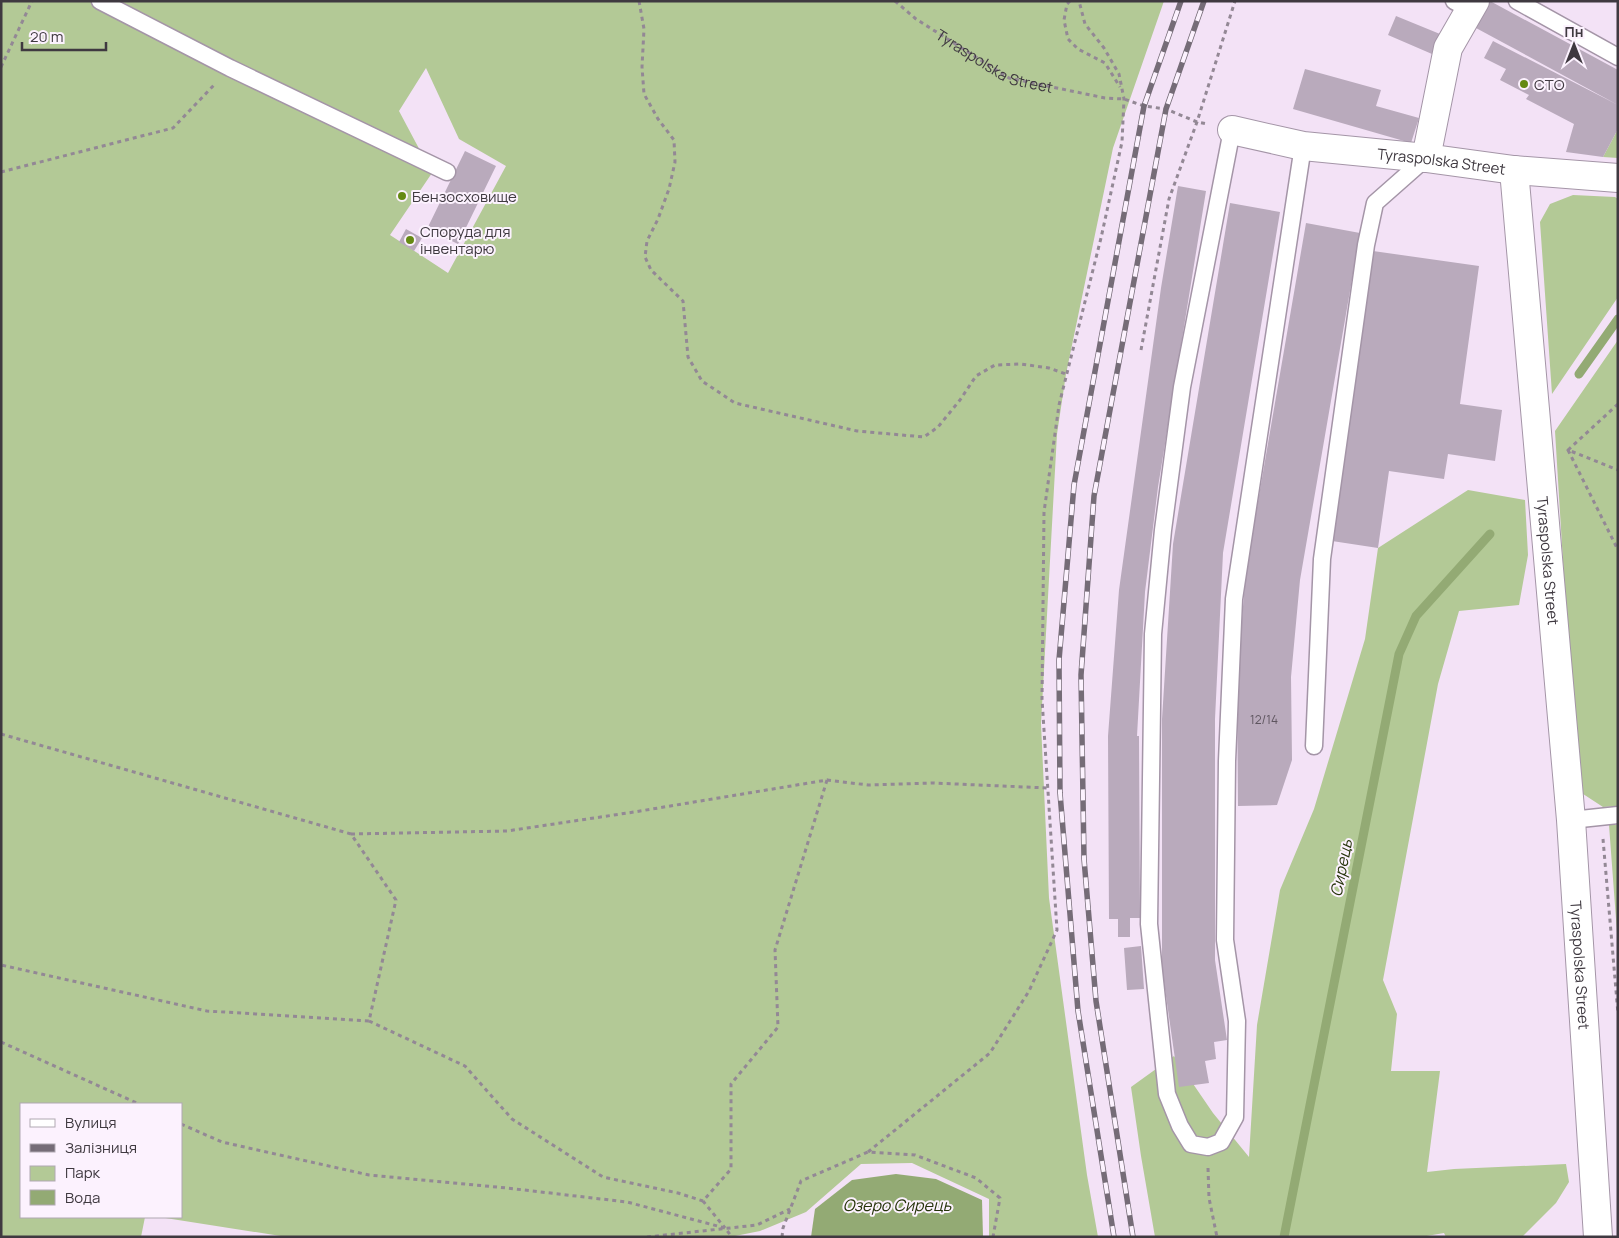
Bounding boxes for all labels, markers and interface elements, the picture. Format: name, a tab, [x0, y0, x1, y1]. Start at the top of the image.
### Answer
scale bar	[22, 20, 106, 52]
north arrow	[1549, 20, 1599, 70]
text: Пн	[1565, 22, 1583, 41]
street label: Tyraspolska Street	[932, 24, 1055, 97]
text: 20 m	[30, 26, 63, 47]
place label: СТО	[1534, 74, 1565, 95]
marker: СТО	[1518, 78, 1530, 90]
street label: Tyraspolska Street	[1376, 143, 1507, 179]
place label: Бензосховище	[412, 186, 517, 207]
marker: Бензосховище	[396, 190, 408, 202]
place label: Споруда для інвентарю	[420, 221, 511, 259]
marker: Споруда для інвентарю	[404, 234, 416, 246]
street label: Tyraspolska Street	[1532, 495, 1564, 626]
house number: 12/14	[1250, 711, 1278, 728]
water label: Сирець	[1325, 837, 1357, 898]
street label: Tyraspolska Street	[1566, 900, 1595, 1030]
legend	[20, 1103, 182, 1218]
text: Вулиця	[65, 1112, 117, 1133]
text: Залізниця	[65, 1137, 137, 1158]
text: Парк	[65, 1162, 101, 1183]
text: Вода	[65, 1187, 100, 1208]
water label: Озеро Сирець	[843, 1194, 952, 1216]

